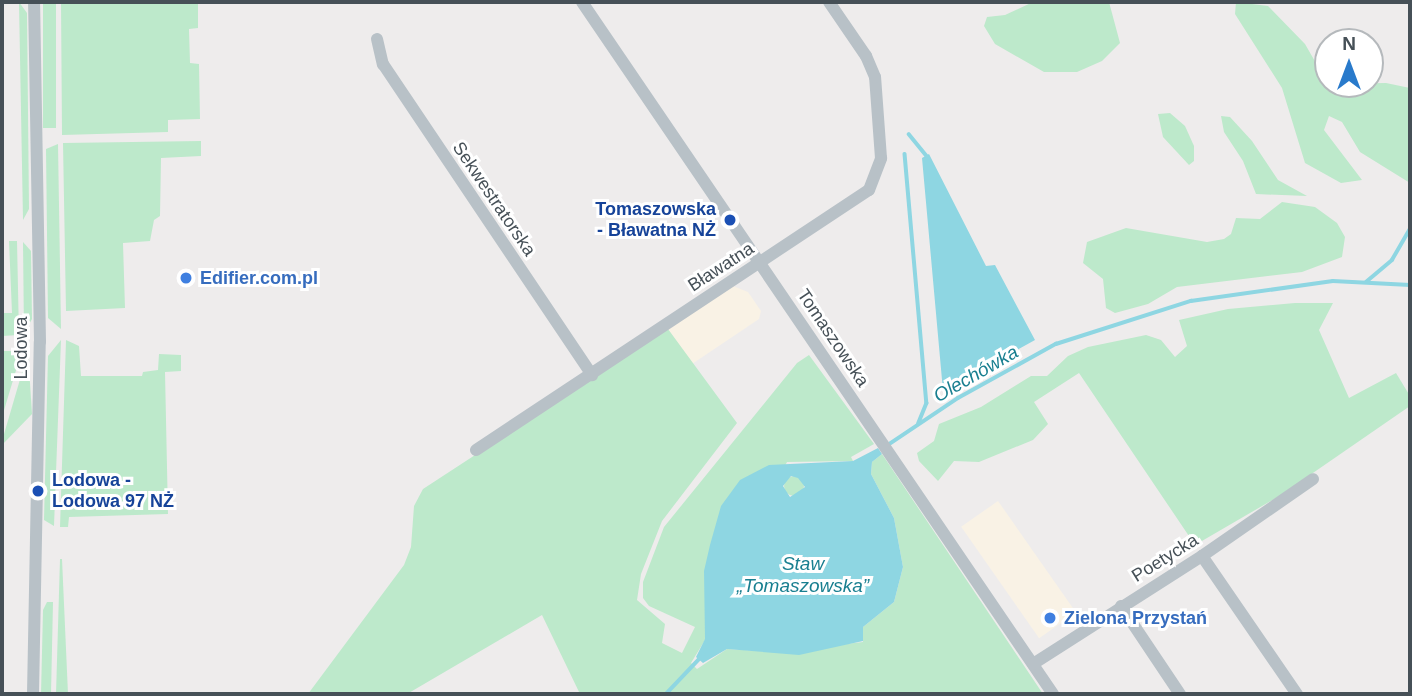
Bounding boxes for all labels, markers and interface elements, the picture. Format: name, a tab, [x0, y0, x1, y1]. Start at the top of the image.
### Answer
north arrow	[1314, 28, 1384, 98]
text: N	[1342, 33, 1356, 54]
street label: Sekwestratorska	[448, 138, 540, 260]
place label: Tomaszowska - Bławatna NŻ	[595, 199, 716, 242]
marker: Tomaszowska - Bławatna NŻ	[722, 212, 738, 228]
street label: Bławatna	[684, 238, 758, 296]
place label: Edifier.com.pl	[200, 267, 318, 289]
marker: Edifier.com.pl	[178, 270, 194, 286]
street label: Tomaszowska	[792, 285, 874, 391]
street label: Lodowa	[10, 316, 32, 380]
water label: Olechówka	[930, 341, 1022, 407]
place label: Lodowa - Lodowa 97 NŻ	[52, 470, 174, 512]
marker: Lodowa - Lodowa 97 NŻ	[30, 483, 46, 499]
street label: Poetycka	[1128, 529, 1202, 587]
water label: Staw „Tomaszowska”	[737, 553, 869, 597]
place label: Zielona Przystań	[1064, 607, 1207, 629]
marker: Zielona Przystań	[1042, 610, 1058, 626]

